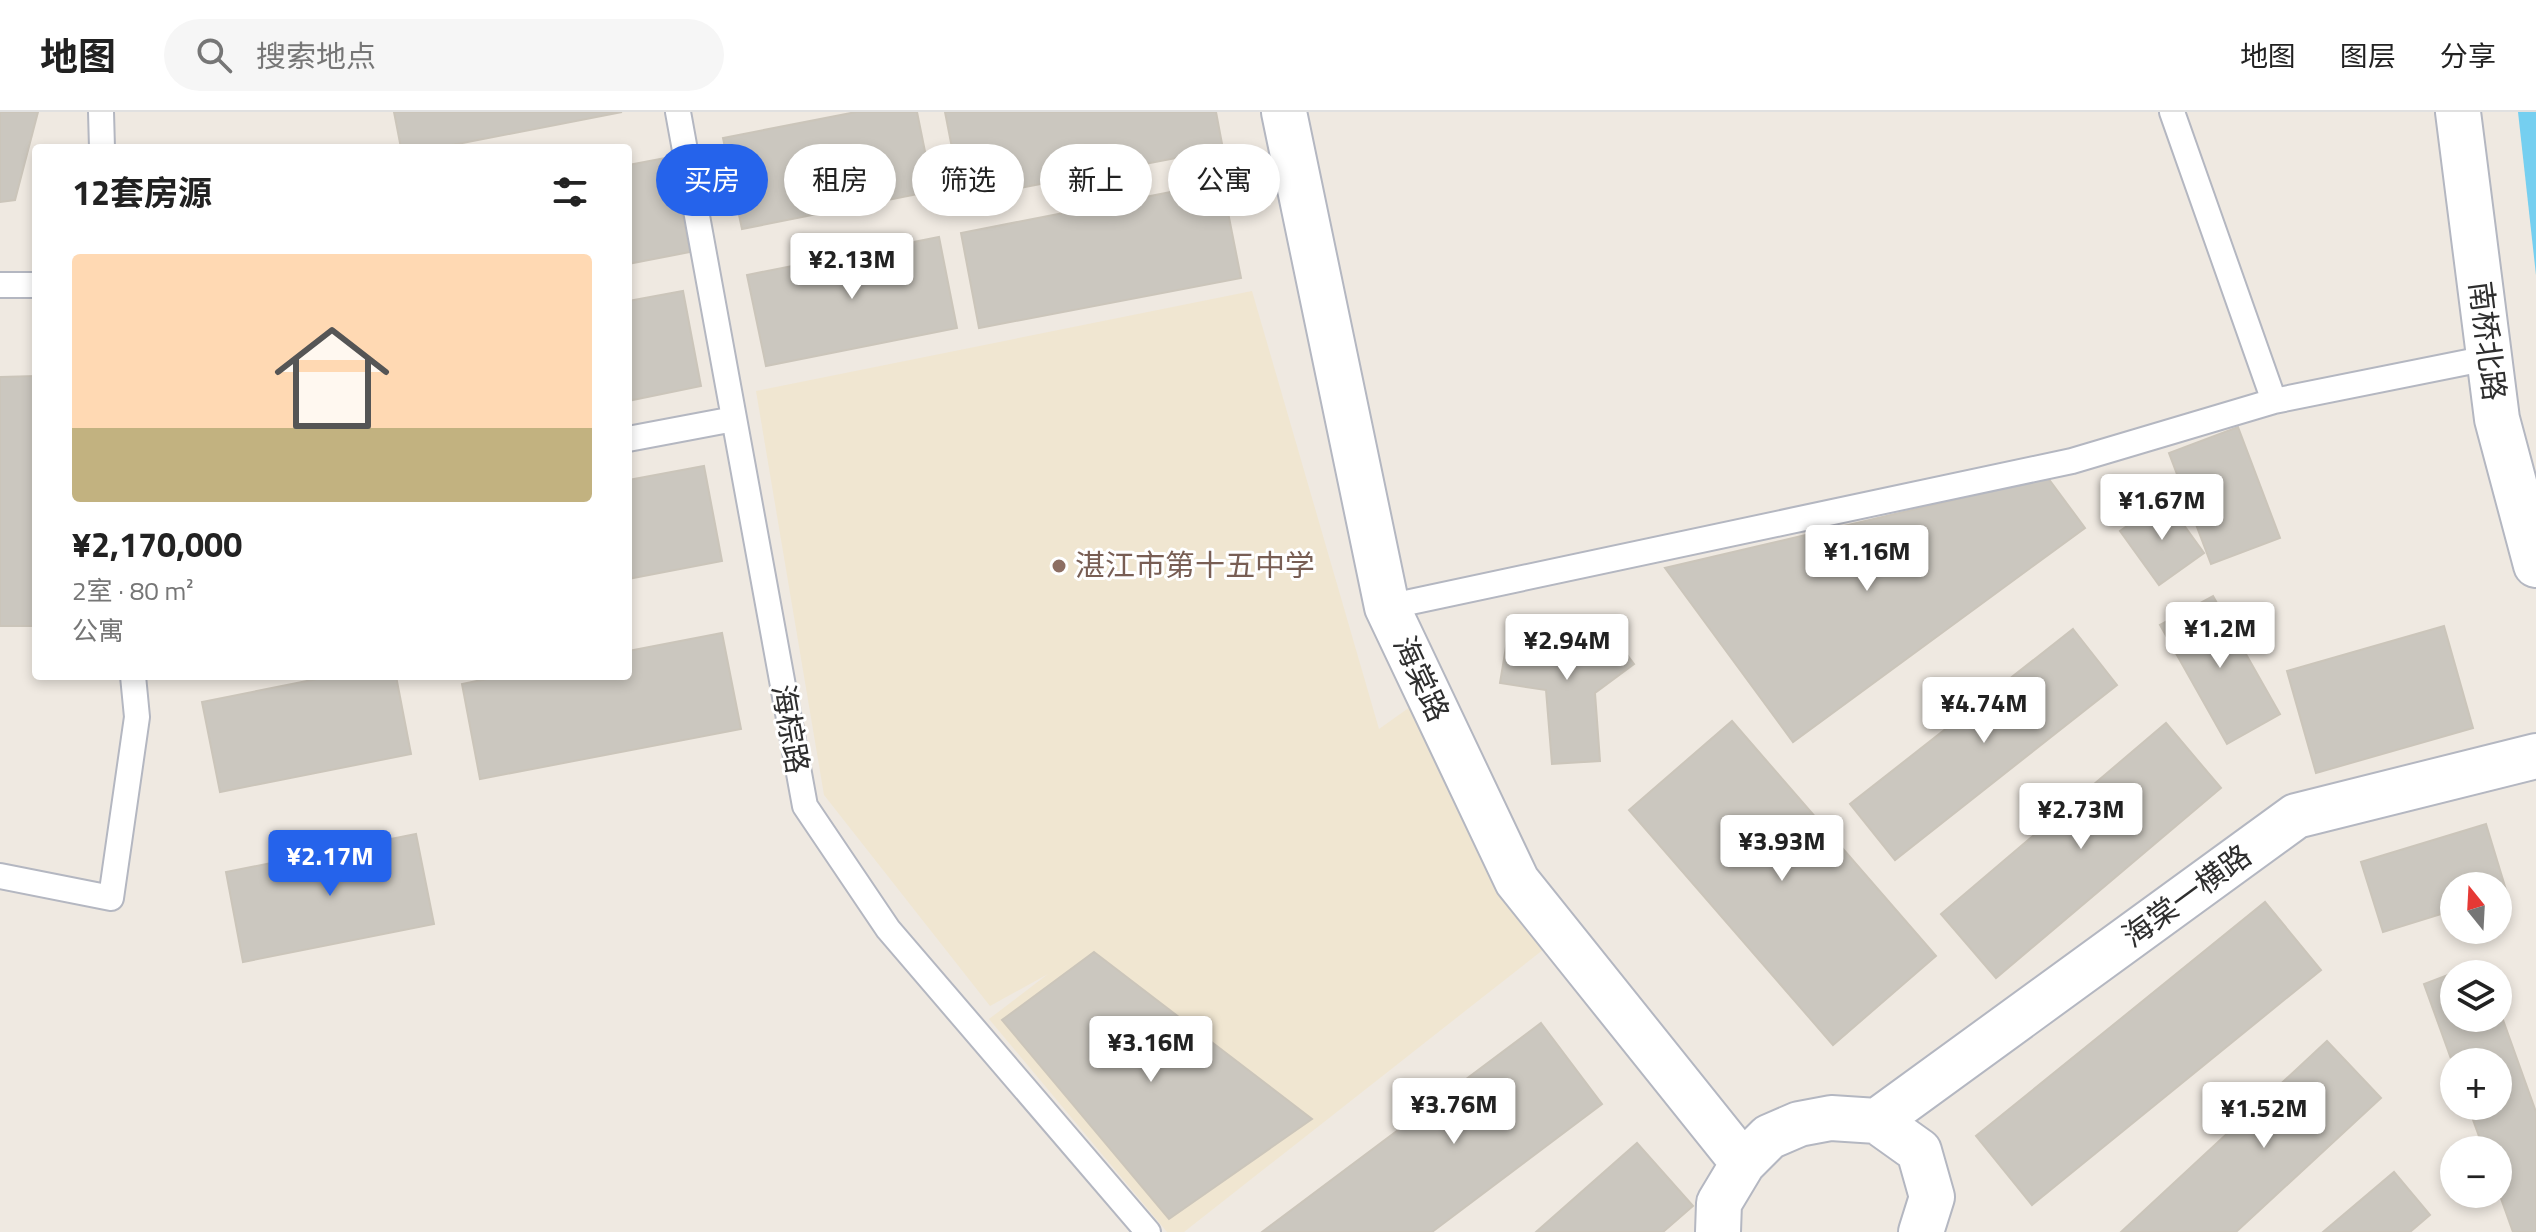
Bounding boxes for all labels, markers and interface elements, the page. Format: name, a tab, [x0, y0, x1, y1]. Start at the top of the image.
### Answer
search box	[164, 19, 724, 91]
text: 地图	[40, 27, 116, 85]
icon: search	[192, 33, 236, 77]
text: 搜索地点	[256, 33, 376, 79]
text: 地图	[2240, 34, 2296, 77]
text: 图层	[2340, 34, 2396, 77]
text: 分享	[2440, 34, 2496, 77]
chip: 买房	[656, 144, 768, 216]
chip: 租房	[784, 144, 896, 216]
chip: 筛选	[912, 144, 1024, 216]
chip: 新上	[1040, 144, 1152, 216]
chip: 公寓	[1168, 144, 1280, 216]
text: 12套房源	[72, 166, 212, 218]
icon: filters	[548, 170, 592, 214]
pin: ¥2.13M	[787, 233, 917, 301]
text: ¥2.13M	[808, 239, 896, 278]
street label: 南桥北路	[2458, 279, 2518, 403]
icon: home	[260, 306, 404, 450]
pin: ¥1.67M	[2097, 474, 2227, 542]
text: ¥1.67M	[2118, 480, 2206, 519]
text: ¥2,170,000	[72, 518, 242, 570]
pin: ¥1.16M	[1802, 525, 1932, 593]
text: ¥1.16M	[1823, 531, 1911, 570]
place label: 湛江市第十五中学	[1075, 542, 1315, 588]
marker: 湛江市第十五中学	[1050, 557, 1068, 575]
text: 2室 · 80 m²	[72, 571, 194, 610]
pin: ¥1.2M	[2164, 602, 2276, 670]
text: ¥1.2M	[2184, 608, 2256, 647]
text: 公寓	[72, 611, 124, 650]
pin: ¥2.94M	[1502, 614, 1632, 682]
text: ¥2.94M	[1523, 620, 1611, 659]
street label: 海棠路	[1382, 628, 1462, 729]
pin: ¥4.74M	[1919, 677, 2049, 745]
street label: 海棕路	[761, 681, 821, 777]
text: ¥4.74M	[1940, 683, 2028, 722]
pin: ¥2.73M	[2016, 783, 2146, 851]
text: ¥2.73M	[2037, 789, 2125, 828]
pin: ¥3.93M	[1717, 815, 1847, 883]
text: ¥3.93M	[1738, 821, 1826, 860]
pin: ¥2.17M	[265, 830, 395, 898]
street label: 海棠一横路	[2112, 832, 2261, 958]
text: ¥2.17M	[286, 836, 374, 875]
north arrow	[2440, 872, 2512, 944]
map controls	[2440, 872, 2512, 1208]
button: layers	[2440, 960, 2512, 1032]
pin: ¥3.16M	[1086, 1016, 1216, 1084]
text: ¥3.16M	[1107, 1022, 1195, 1061]
button: +	[2440, 1048, 2512, 1120]
pin: ¥3.76M	[1389, 1078, 1519, 1146]
pin: ¥1.52M	[2199, 1082, 2329, 1150]
text: ¥3.76M	[1410, 1084, 1498, 1123]
text: ¥1.52M	[2220, 1088, 2308, 1127]
button: −	[2440, 1136, 2512, 1208]

